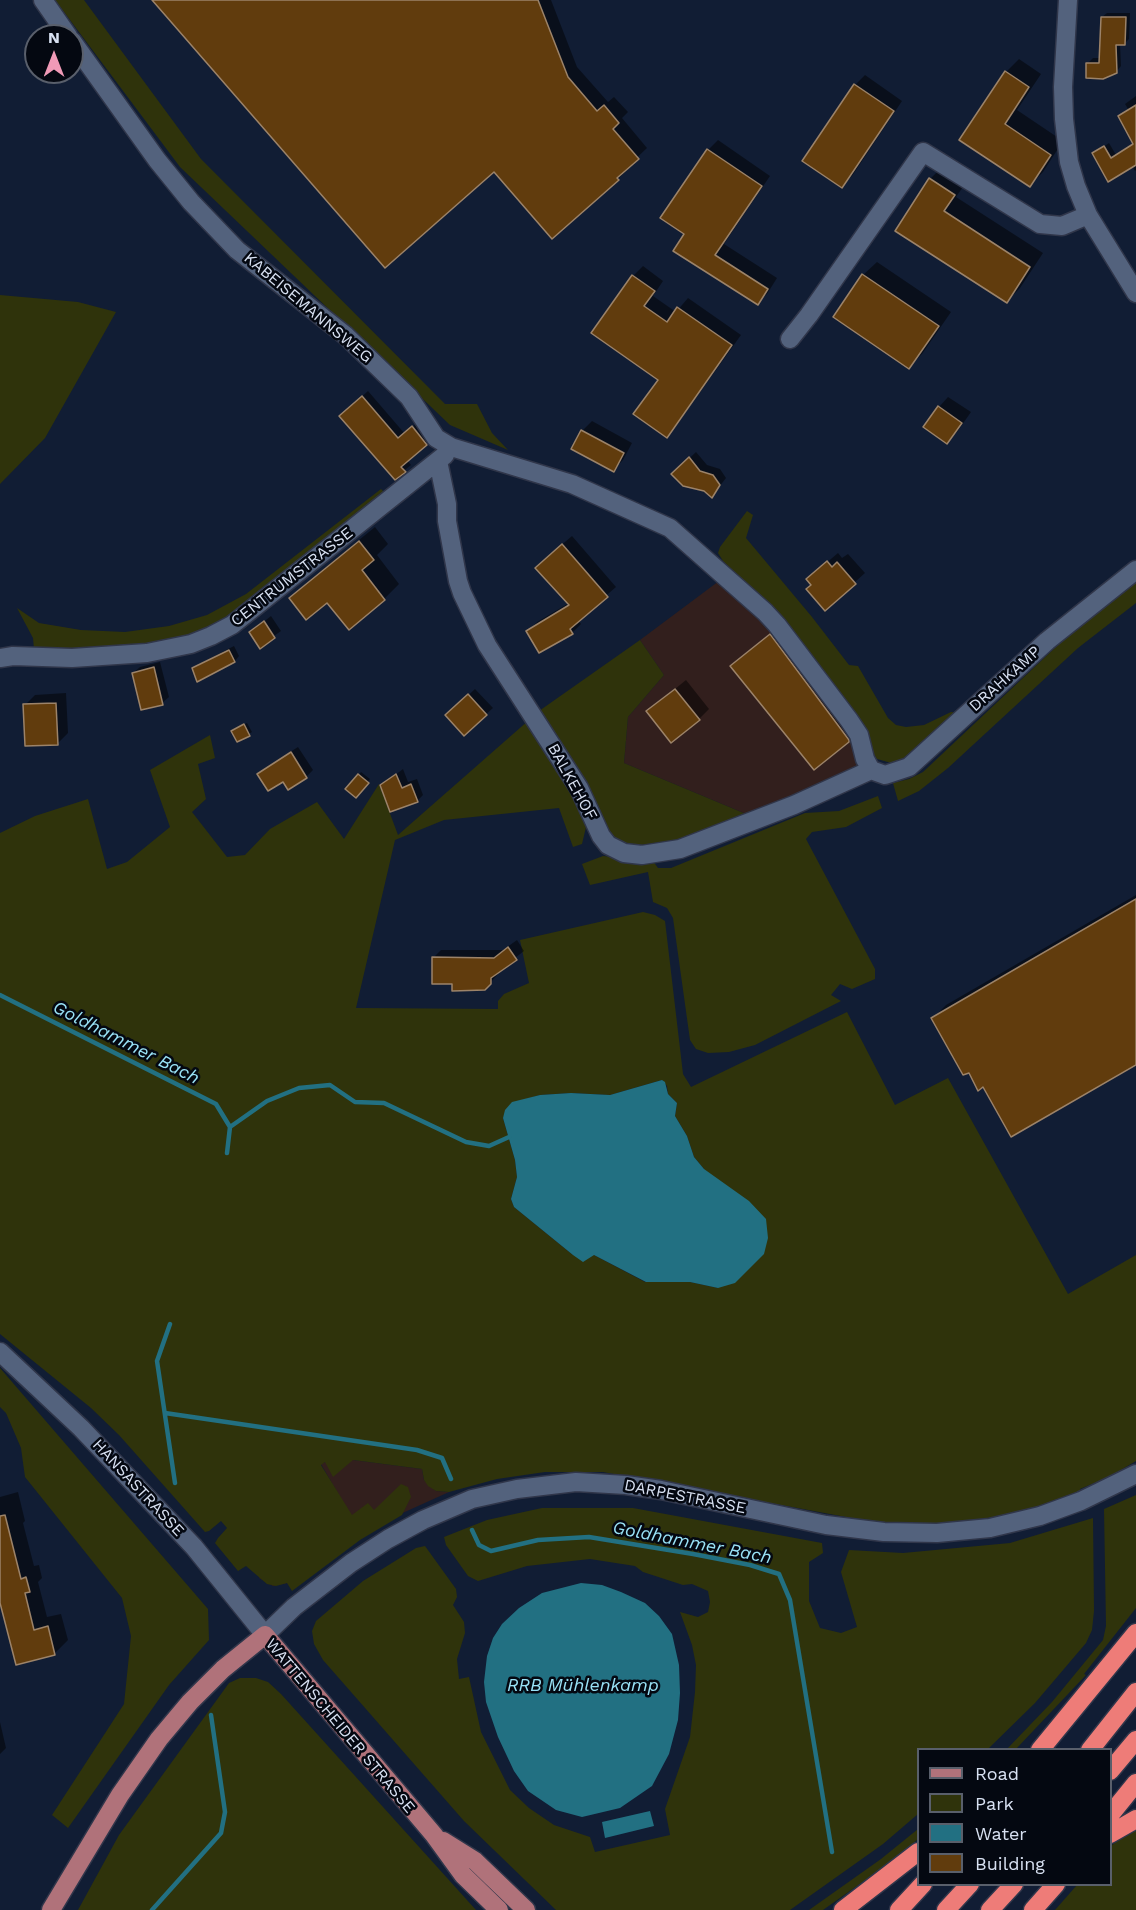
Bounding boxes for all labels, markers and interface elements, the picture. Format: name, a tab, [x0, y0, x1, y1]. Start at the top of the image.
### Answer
north arrow	[24, 24, 84, 84]
text: N	[48, 28, 60, 47]
street label: KABEISEMANNSWEG	[240, 249, 376, 367]
street label: CENTRUMSTRASSE	[227, 523, 357, 631]
street label: DRAHKAMP	[966, 642, 1044, 716]
street label: BALKEHOF	[543, 740, 601, 824]
water label: Goldhammer Bach	[49, 997, 203, 1089]
street label: HANSASTRASSE	[88, 1435, 188, 1541]
street label: DARPESTRASSE	[623, 1476, 747, 1518]
water label: Goldhammer Bach	[611, 1517, 773, 1569]
street label: WATTENSCHEIDER STRASSE	[261, 1635, 419, 1817]
water label: RRB Mühlenkamp	[507, 1675, 659, 1697]
legend	[917, 1748, 1112, 1886]
text: Road	[975, 1763, 1019, 1784]
text: Park	[975, 1793, 1014, 1814]
text: Water	[975, 1823, 1027, 1844]
text: Building	[975, 1853, 1045, 1874]

